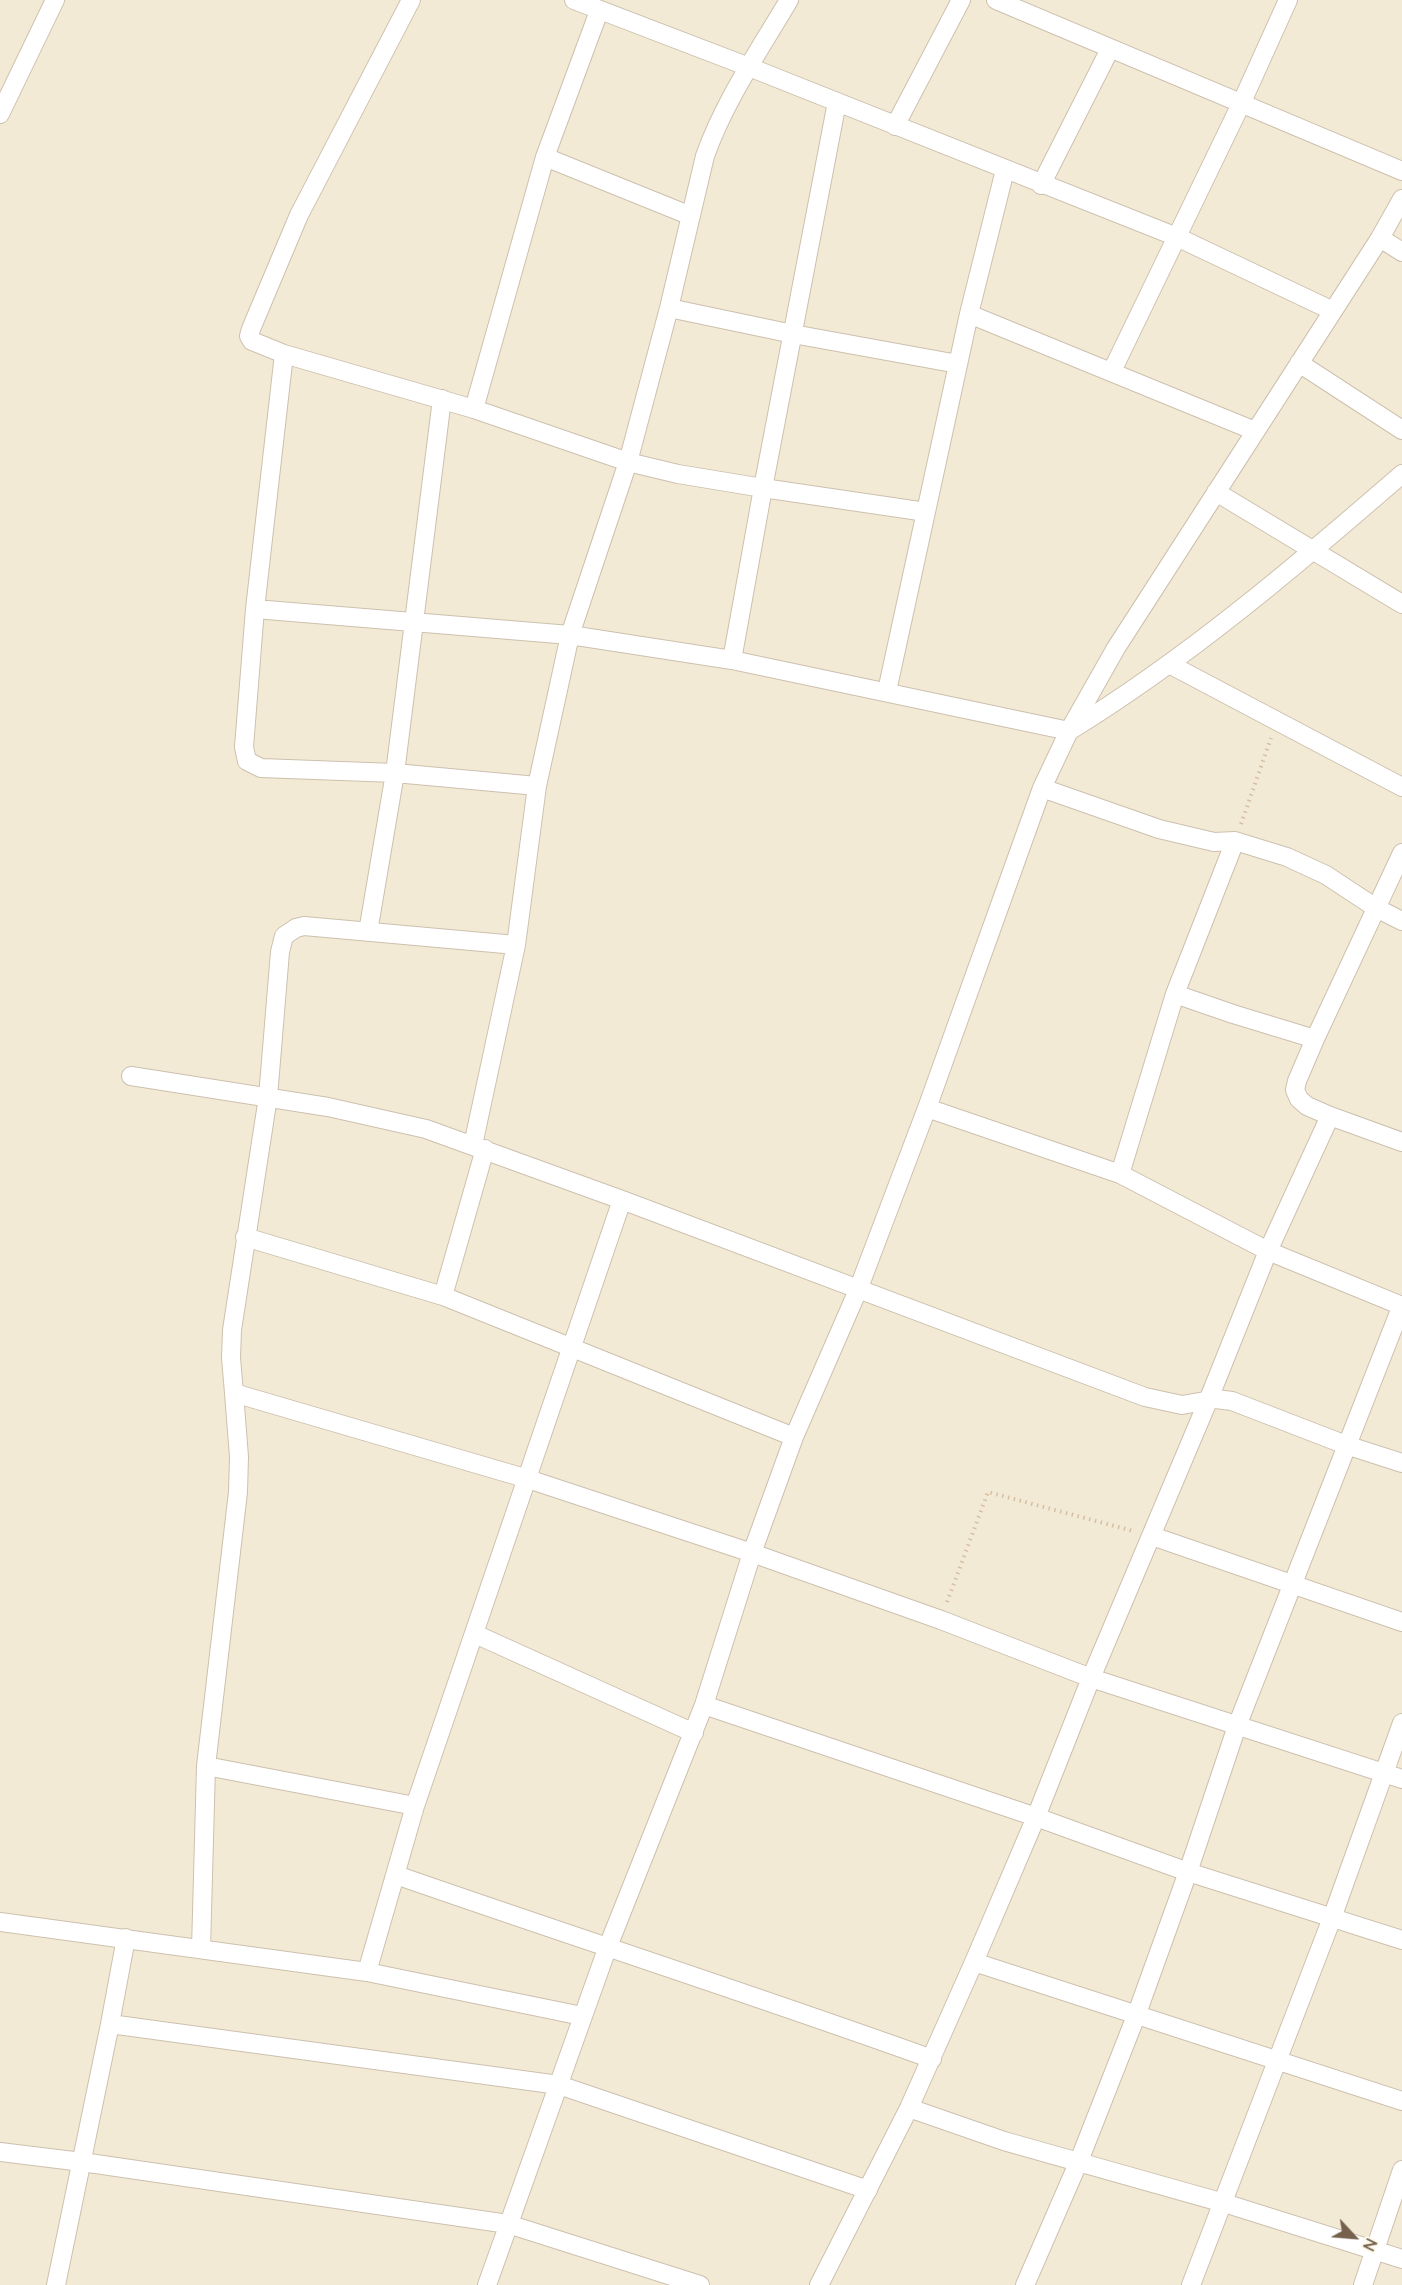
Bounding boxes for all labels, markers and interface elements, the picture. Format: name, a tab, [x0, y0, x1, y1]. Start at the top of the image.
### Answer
north arrow	[1324, 2207, 1384, 2267]
text: N	[1359, 2235, 1382, 2255]

